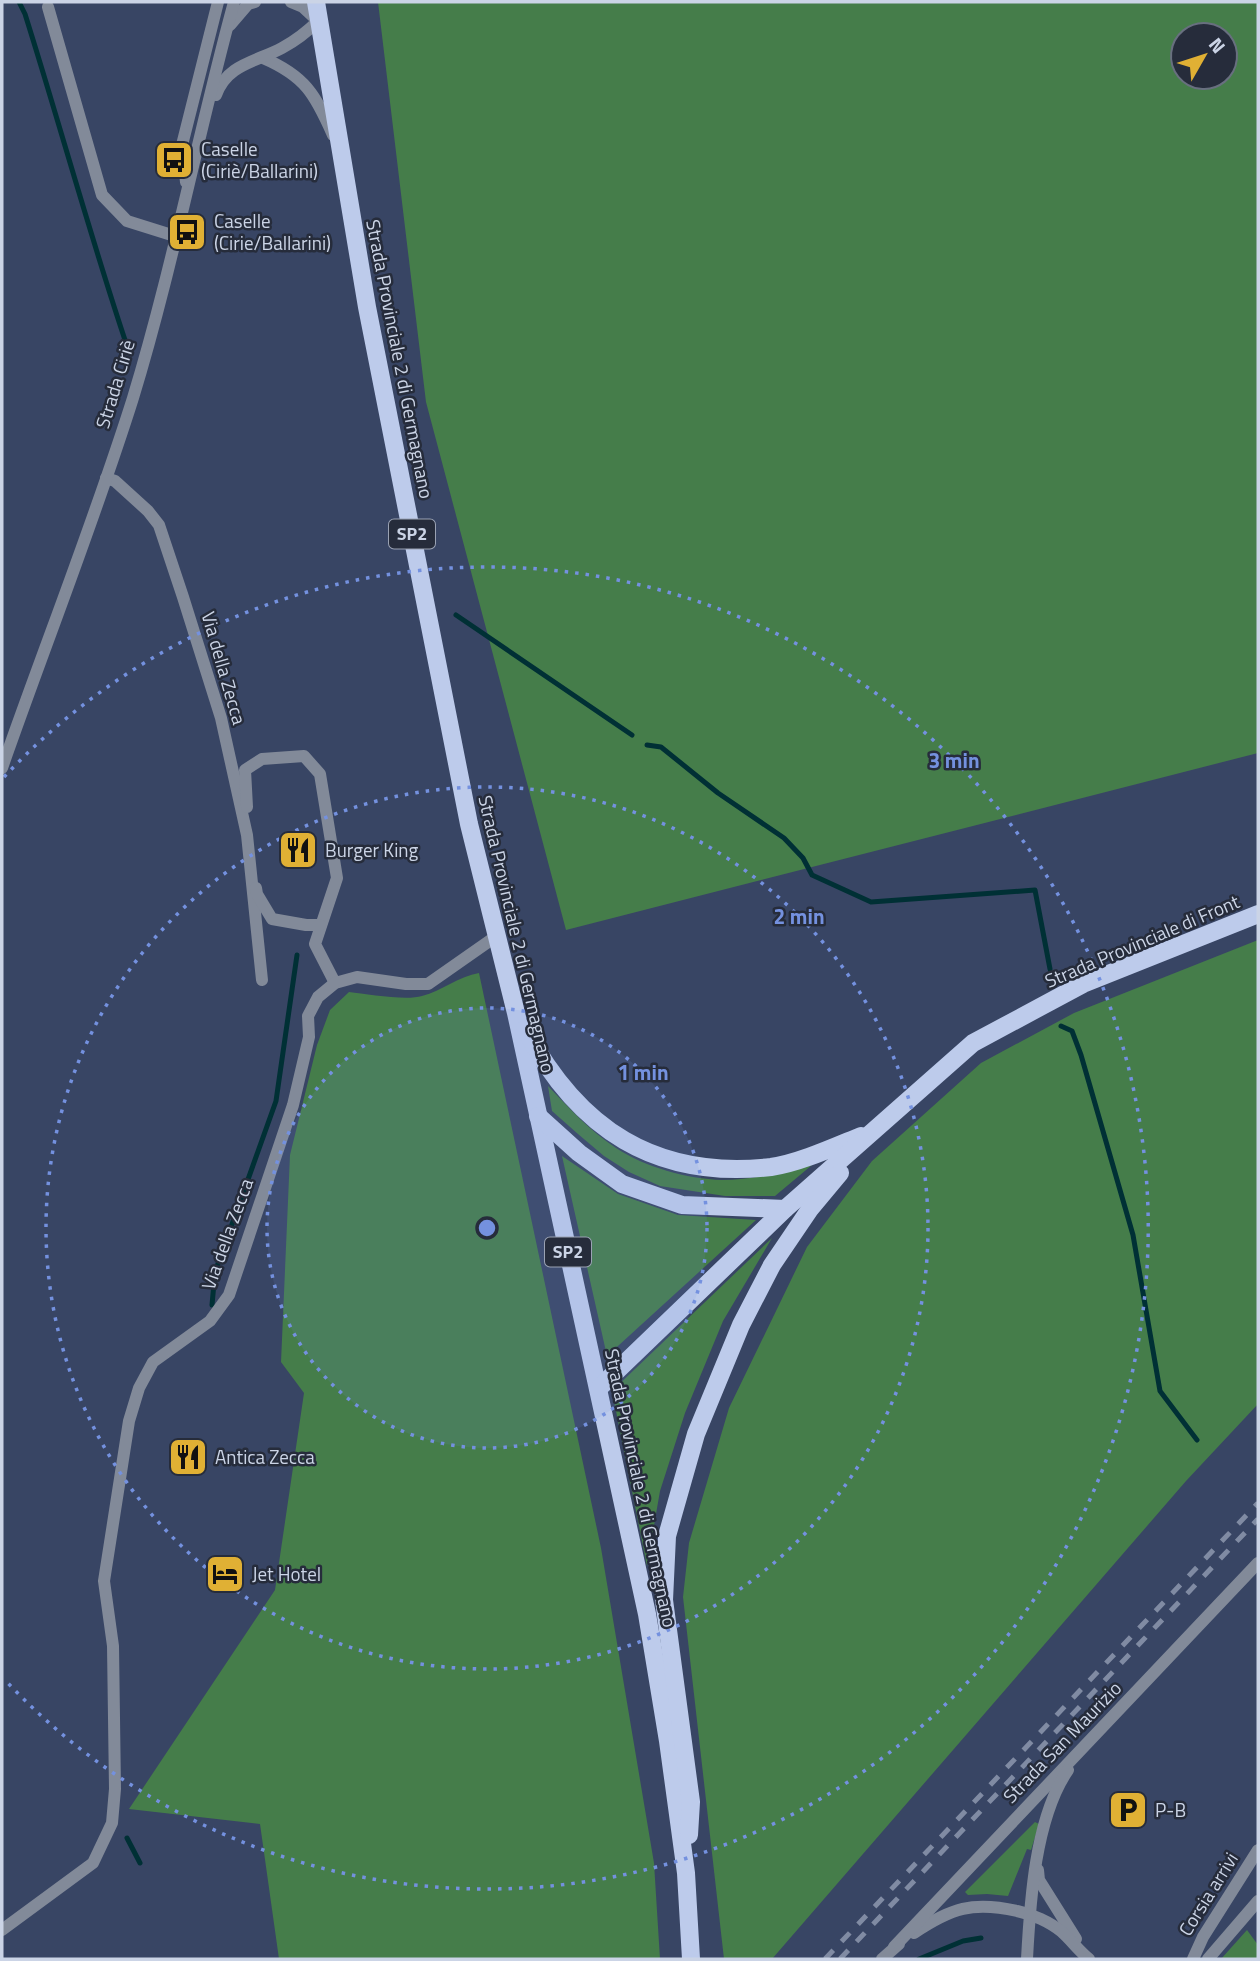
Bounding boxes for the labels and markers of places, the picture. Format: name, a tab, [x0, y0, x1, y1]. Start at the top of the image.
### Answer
place label: Caselle (Ciriè/Ballarini)	[201, 134, 318, 185]
bus stop icon: Caselle (Ciriè/Ballarini)	[153, 139, 195, 181]
place label: Caselle (Cirie/Ballarini)	[214, 206, 331, 257]
bus stop icon: Caselle (Cirie/Ballarini)	[166, 211, 208, 253]
restaurant icon: Burger King	[277, 829, 319, 871]
place label: Burger King	[325, 835, 419, 864]
centre of rings	[475, 1216, 499, 1240]
restaurant icon: Antica Zecca	[167, 1436, 209, 1478]
place label: Antica Zecca	[215, 1442, 315, 1471]
hotel icon: Jet Hotel	[204, 1553, 246, 1595]
place label: Jet Hotel	[252, 1559, 321, 1588]
parking icon: P-B	[1107, 1789, 1149, 1831]
place label: P-B	[1155, 1795, 1186, 1824]

